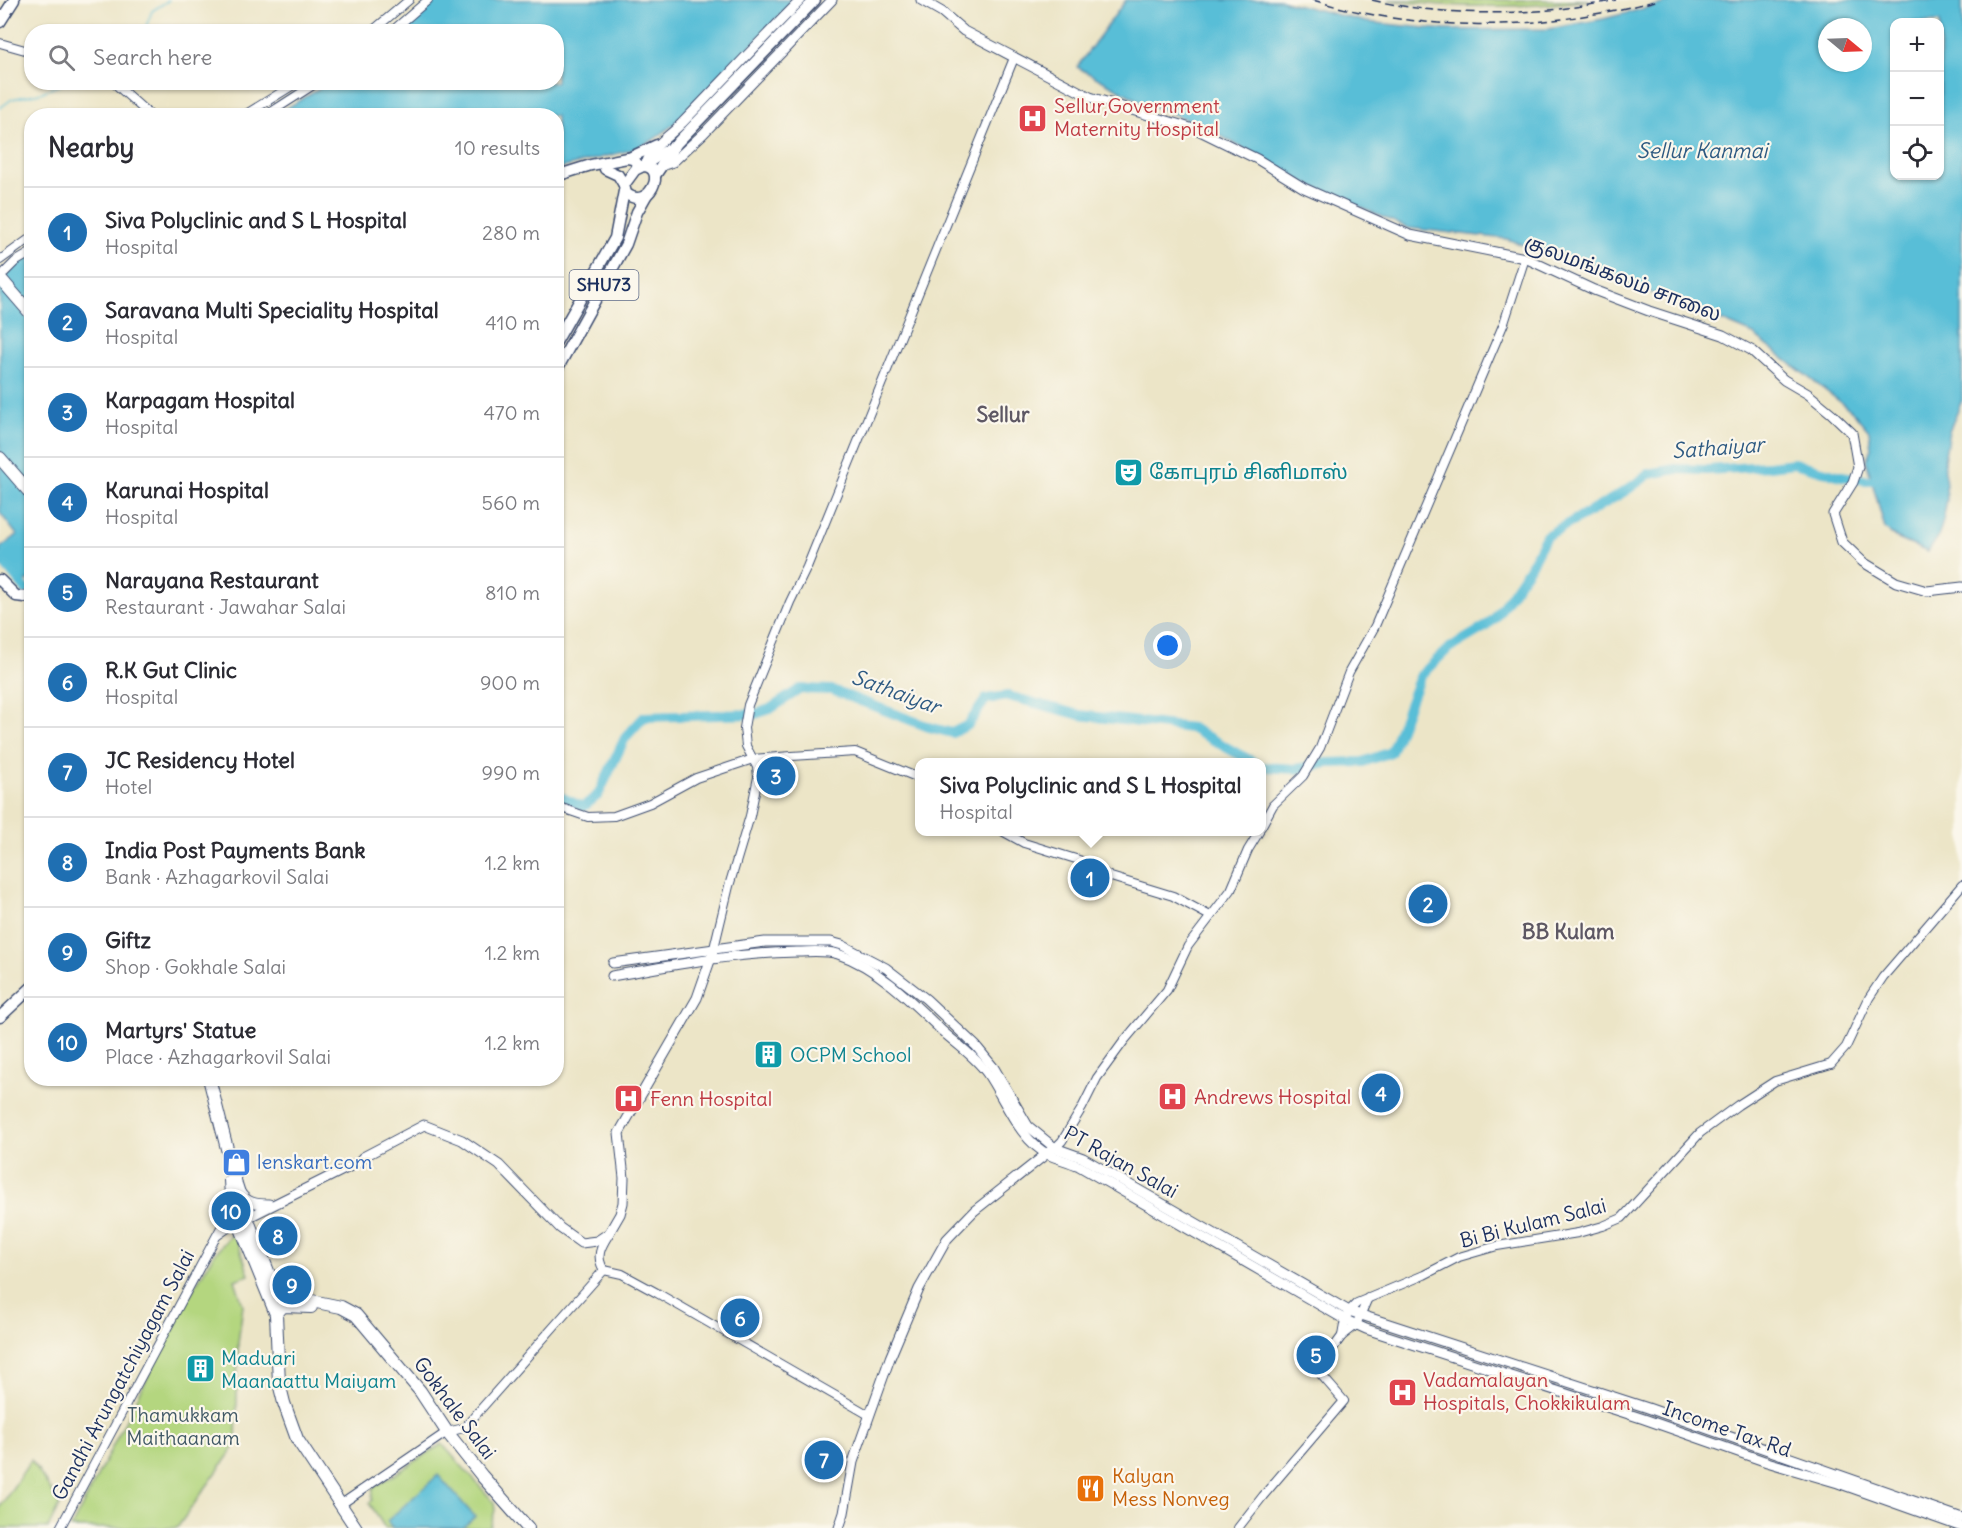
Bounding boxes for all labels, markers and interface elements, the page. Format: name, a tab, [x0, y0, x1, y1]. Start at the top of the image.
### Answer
north arrow	[1818, 18, 1872, 72]
map controls	[1890, 18, 1944, 180]
button: +	[1890, 18, 1944, 72]
search box	[24, 24, 564, 90]
icon: search	[45, 41, 78, 74]
text: Search here	[93, 43, 212, 71]
button: −	[1890, 72, 1944, 126]
place label: Sellur,Government Maternity Hospital	[1054, 93, 1220, 141]
hospital icon: Sellur,Government Maternity Hospital	[1017, 102, 1049, 134]
button: locate	[1890, 126, 1944, 180]
text: Nearby	[48, 131, 134, 164]
text: 10 results	[455, 135, 540, 160]
water label: Sellur Kanmai	[1637, 137, 1769, 164]
text: Siva Polyclinic and S L Hospital	[105, 206, 407, 234]
text: 1	[64, 220, 71, 245]
text: 280 m	[482, 220, 540, 245]
street label: குலமங்கலம் சாலை	[1521, 229, 1725, 327]
text: Hospital	[105, 234, 178, 259]
road number: SHU73	[570, 270, 638, 300]
text: Saravana Multi Speciality Hospital	[105, 296, 439, 324]
text: 2	[62, 310, 73, 335]
text: 410 m	[485, 310, 540, 335]
text: Hospital	[105, 324, 178, 349]
text: Karpagam Hospital	[105, 386, 295, 414]
text: 3	[62, 400, 73, 425]
text: 470 m	[483, 400, 540, 425]
district label: Sellur	[976, 401, 1030, 428]
text: Hospital	[105, 414, 178, 439]
water label: Sathaiyar	[1671, 431, 1767, 464]
theatre icon: கோபுரம் சினிமாஸ்	[1112, 456, 1144, 488]
place label: கோபுரம் சினிமாஸ்	[1149, 459, 1348, 485]
text: Karunai Hospital	[105, 476, 269, 504]
text: 4	[62, 490, 73, 515]
text: 560 m	[482, 490, 540, 515]
text: Hospital	[105, 504, 178, 529]
text: Narayana Restaurant	[105, 566, 319, 594]
text: 5	[62, 580, 73, 605]
text: 810 m	[485, 580, 540, 605]
text: Restaurant · Jawahar Salai	[105, 594, 346, 619]
your location	[1153, 631, 1182, 660]
text: R.K Gut Clinic	[105, 656, 237, 684]
water label: Sathaiyar	[848, 663, 946, 721]
text: 6	[62, 670, 73, 695]
text: 900 m	[480, 670, 540, 695]
text: Hospital	[105, 684, 178, 709]
text: JC Residency Hotel	[105, 746, 295, 774]
pin: 3	[756, 754, 796, 798]
popup	[915, 758, 1266, 836]
text: 7	[63, 760, 72, 785]
text: 990 m	[482, 760, 540, 785]
text: Siva Polyclinic and S L Hospital	[940, 771, 1241, 799]
text: Hotel	[105, 774, 152, 799]
text: Hospital	[940, 799, 1013, 824]
text: India Post Payments Bank	[105, 836, 366, 864]
text: 8	[62, 850, 73, 875]
text: 1.2 km	[484, 850, 540, 875]
pin: 1	[1070, 856, 1110, 900]
text: Bank · Azhagarkovil Salai	[105, 864, 329, 889]
pin: 2	[1408, 882, 1448, 926]
district label: BB Kulam	[1522, 918, 1615, 945]
text: Giftz	[105, 926, 151, 954]
text: 9	[62, 940, 73, 965]
text: 1.2 km	[484, 940, 540, 965]
text: Shop · Gokhale Salai	[105, 954, 286, 979]
text: Martyrs' Statue	[105, 1016, 256, 1044]
text: 10	[57, 1030, 78, 1055]
text: 1.2 km	[484, 1030, 540, 1055]
building icon: OCPM School	[753, 1039, 785, 1071]
place label: OCPM School	[790, 1042, 911, 1067]
text: Place · Azhagarkovil Salai	[105, 1044, 331, 1069]
pin: 4	[1362, 1070, 1400, 1116]
hospital icon: Andrews Hospital	[1157, 1081, 1189, 1113]
hospital icon: Fenn Hospital	[613, 1083, 645, 1115]
place label: Andrews Hospital	[1194, 1084, 1351, 1109]
place label: Fenn Hospital	[650, 1086, 772, 1111]
street label: PT Rajan Salai	[1060, 1120, 1183, 1203]
shop icon: lenskart.com	[220, 1146, 252, 1178]
place label: lenskart.com	[257, 1149, 372, 1174]
pin: 10	[212, 1188, 250, 1234]
street label: Bi Bi Kulam Salai	[1457, 1192, 1608, 1253]
pin: 8	[258, 1214, 298, 1258]
street label: Gandhi Arungatchiyagam Salai	[46, 1245, 199, 1504]
pin: 9	[272, 1262, 312, 1308]
pin: 6	[720, 1296, 760, 1340]
pin: 5	[1296, 1332, 1336, 1378]
place label: Maduari Maanaattu Maiyam	[221, 1345, 396, 1393]
street label: Gokhale Salai	[409, 1352, 502, 1464]
building icon: Maduari Maanaattu Maiyam	[184, 1353, 216, 1385]
place label: Vadamalayan Hospitals, Chokkikulam	[1423, 1367, 1630, 1415]
hospital icon: Vadamalayan Hospitals, Chokkikulam	[1386, 1376, 1418, 1408]
street label: Income Tax Rd	[1660, 1395, 1795, 1462]
park label: Thamukkam Maithaanam	[126, 1402, 240, 1450]
pin: 7	[804, 1438, 844, 1482]
place label: Kalyan Mess Nonveg	[1112, 1463, 1230, 1511]
restaurant icon: Kalyan Mess Nonveg	[1075, 1472, 1107, 1504]

